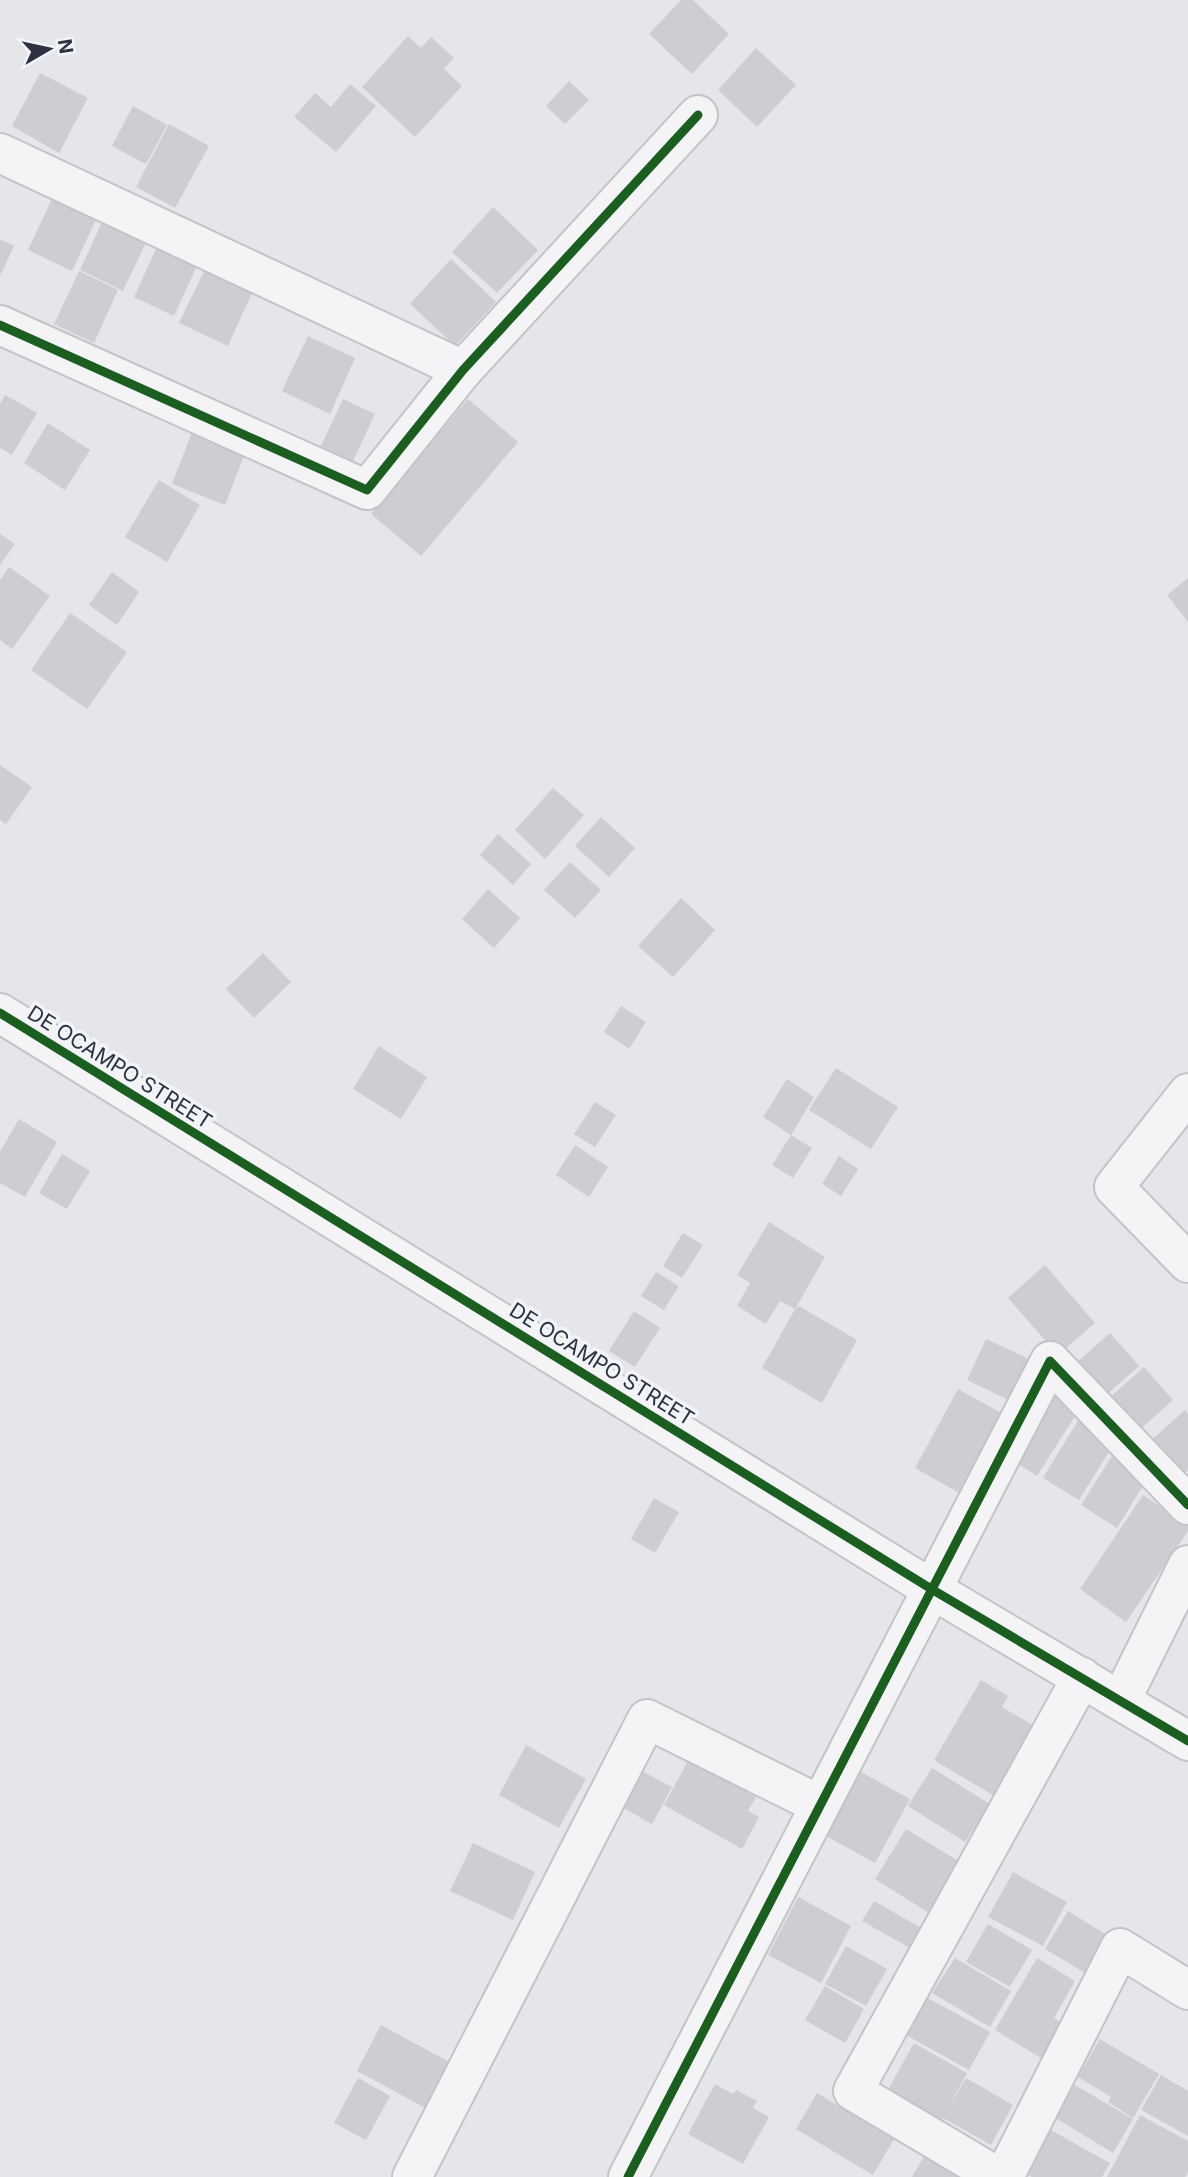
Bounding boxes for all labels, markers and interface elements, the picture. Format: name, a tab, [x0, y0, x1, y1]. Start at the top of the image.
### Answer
north arrow	[14, 14, 84, 84]
text: N	[53, 37, 78, 55]
street label: DE OCAMPO STREET	[23, 1000, 217, 1134]
street label: DE OCAMPO STREET	[505, 1297, 699, 1431]

